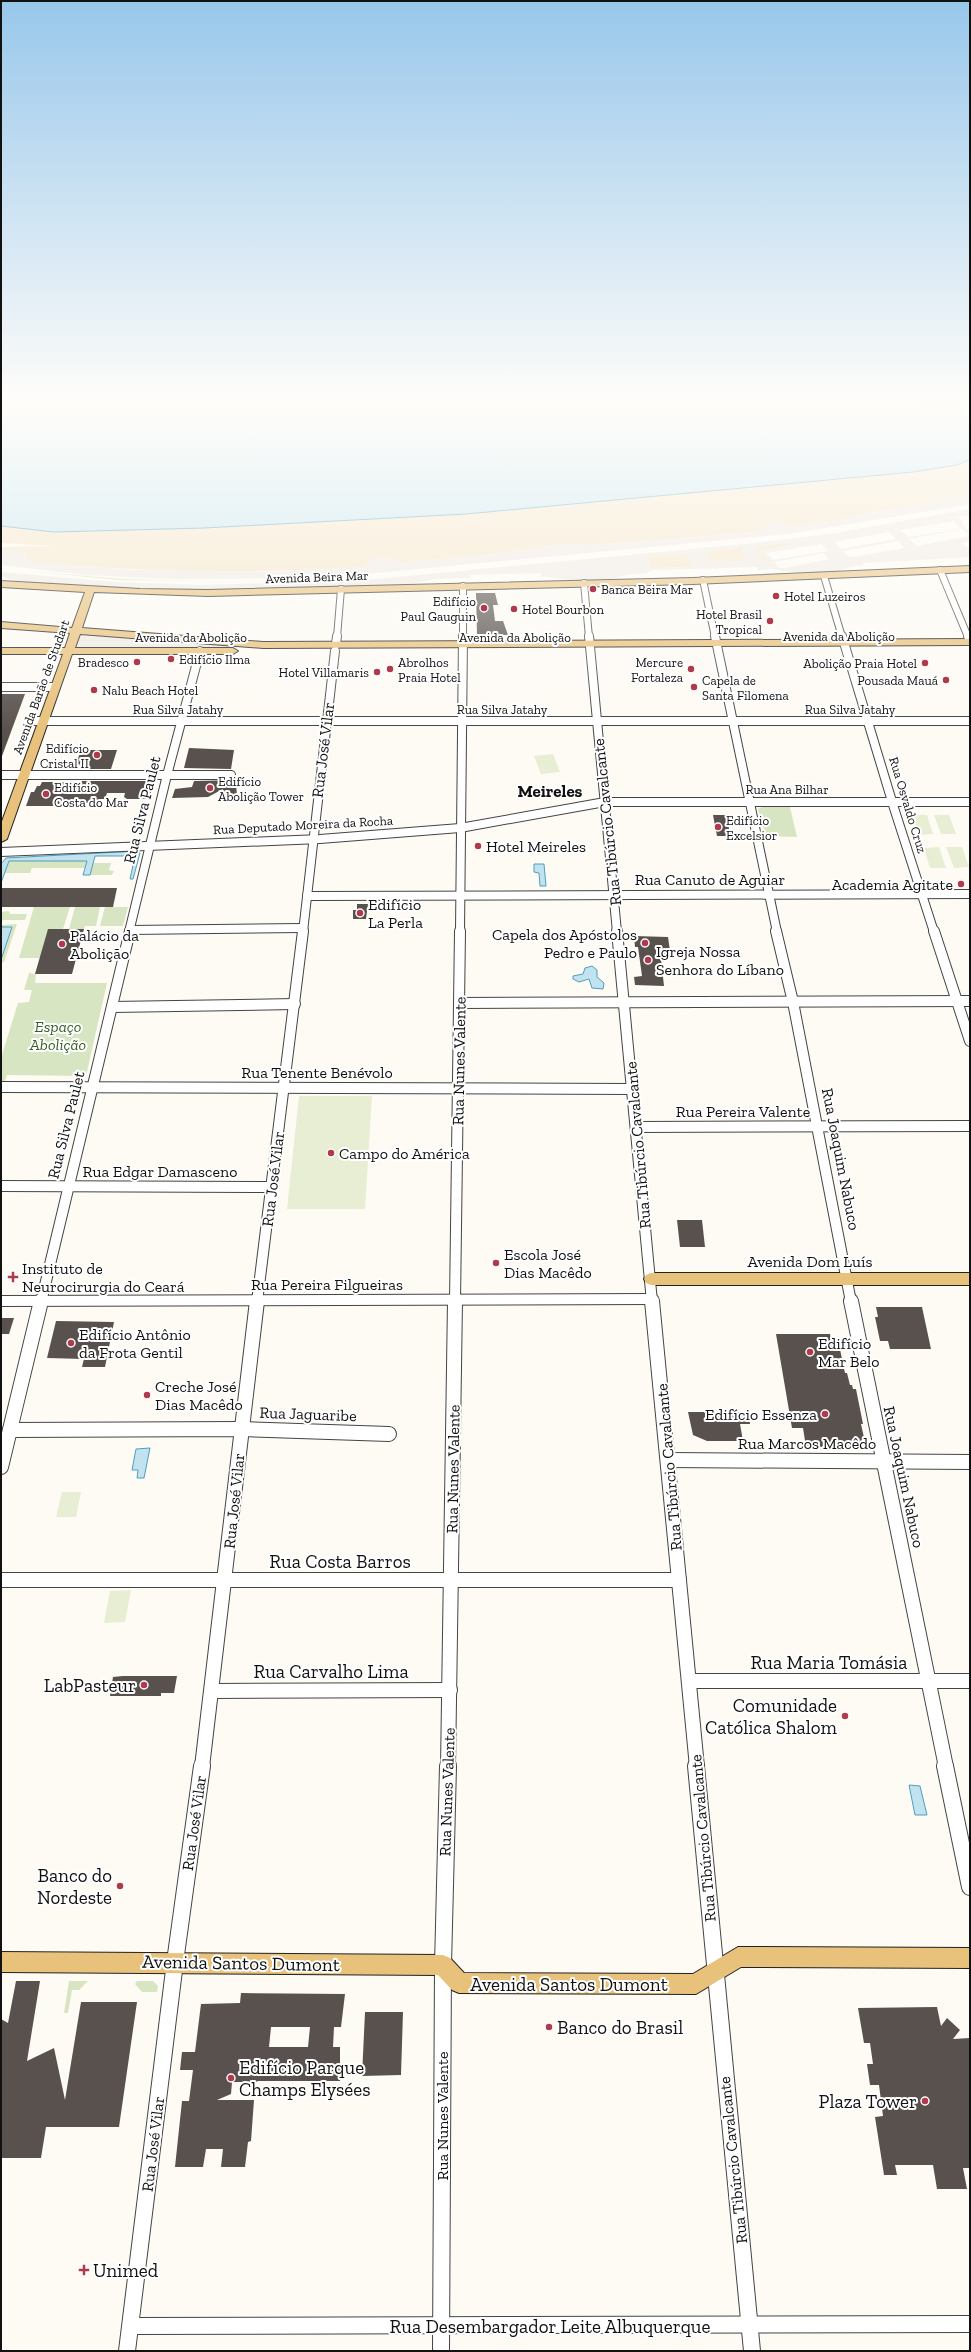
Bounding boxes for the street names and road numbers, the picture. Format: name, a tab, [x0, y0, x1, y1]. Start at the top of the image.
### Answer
street label: Avenida Beira Mar	[265, 568, 369, 586]
street label: Avenida Barão de Studart	[10, 617, 72, 756]
street label: Avenida da Abolição	[783, 629, 895, 644]
street label: Avenida da Abolição	[135, 630, 247, 645]
street label: Avenida da Abolição	[459, 630, 571, 645]
street label: Rua José Vilar	[308, 701, 338, 799]
street label: Rua Silva Jatahy	[133, 702, 224, 717]
street label: Rua Silva Jatahy	[457, 702, 548, 717]
street label: Rua Silva Jatahy	[805, 702, 896, 717]
street label: Rua Tibúrcio Cavalcante	[589, 738, 625, 906]
street label: Rua Silva Paulet	[119, 754, 165, 866]
street label: Rua Osvaldo Cruz	[886, 755, 930, 855]
street label: Rua Ana Bilhar	[745, 782, 829, 797]
street label: Rua Deputado Moreira da Rocha	[213, 813, 394, 837]
street label: Rua Canuto de Aguiar	[635, 870, 786, 889]
street label: Rua Nunes Valente	[448, 996, 470, 1126]
street label: Rua Tibúrcio Cavalcante	[621, 1061, 655, 1229]
street label: Rua Tenente Benévolo	[241, 1063, 393, 1082]
street label: Rua Silva Paulet	[43, 1069, 89, 1181]
street label: Rua Joaquim Nabuco	[818, 1086, 864, 1232]
street label: Rua Pereira Valente	[676, 1102, 810, 1121]
street label: Rua José Vilar	[258, 1130, 288, 1228]
street label: Rua Edgar Damasceno	[83, 1162, 237, 1181]
street label: Avenida Dom Luís	[748, 1252, 872, 1271]
street label: Rua Pereira Filgueiras	[251, 1275, 403, 1294]
street label: Rua Tibúrcio Cavalcante	[652, 1383, 686, 1551]
street label: Rua Jaguaribe	[259, 1403, 357, 1425]
street label: Rua Nunes Valente	[442, 1404, 464, 1534]
street label: Rua Joaquim Nabuco	[880, 1404, 928, 1550]
street label: Rua Marcos Macêdo	[738, 1434, 876, 1453]
street label: Rua José Vilar	[220, 1452, 248, 1550]
street label: Rua Costa Barros	[269, 1550, 411, 1573]
street label: Rua Maria Tomásia	[751, 1651, 907, 1674]
street label: Rua Carvalho Lima	[253, 1660, 409, 1683]
street label: Rua Nunes Valente	[435, 1727, 459, 1857]
street label: Rua Tibúrcio Cavalcante	[686, 1754, 720, 1922]
street label: Rua José Vilar	[178, 1774, 210, 1872]
street label: Avenida Santos Dumont	[142, 1950, 340, 1976]
street label: Avenida Santos Dumont	[470, 1973, 668, 1996]
street label: Rua Nunes Valente	[433, 2052, 452, 2180]
street label: Rua Tibúrcio Cavalcante	[715, 2076, 751, 2244]
street label: Rua José Vilar	[138, 2095, 168, 2193]
street label: Rua Desembargador Leite Albuquerque	[390, 2315, 710, 2338]

